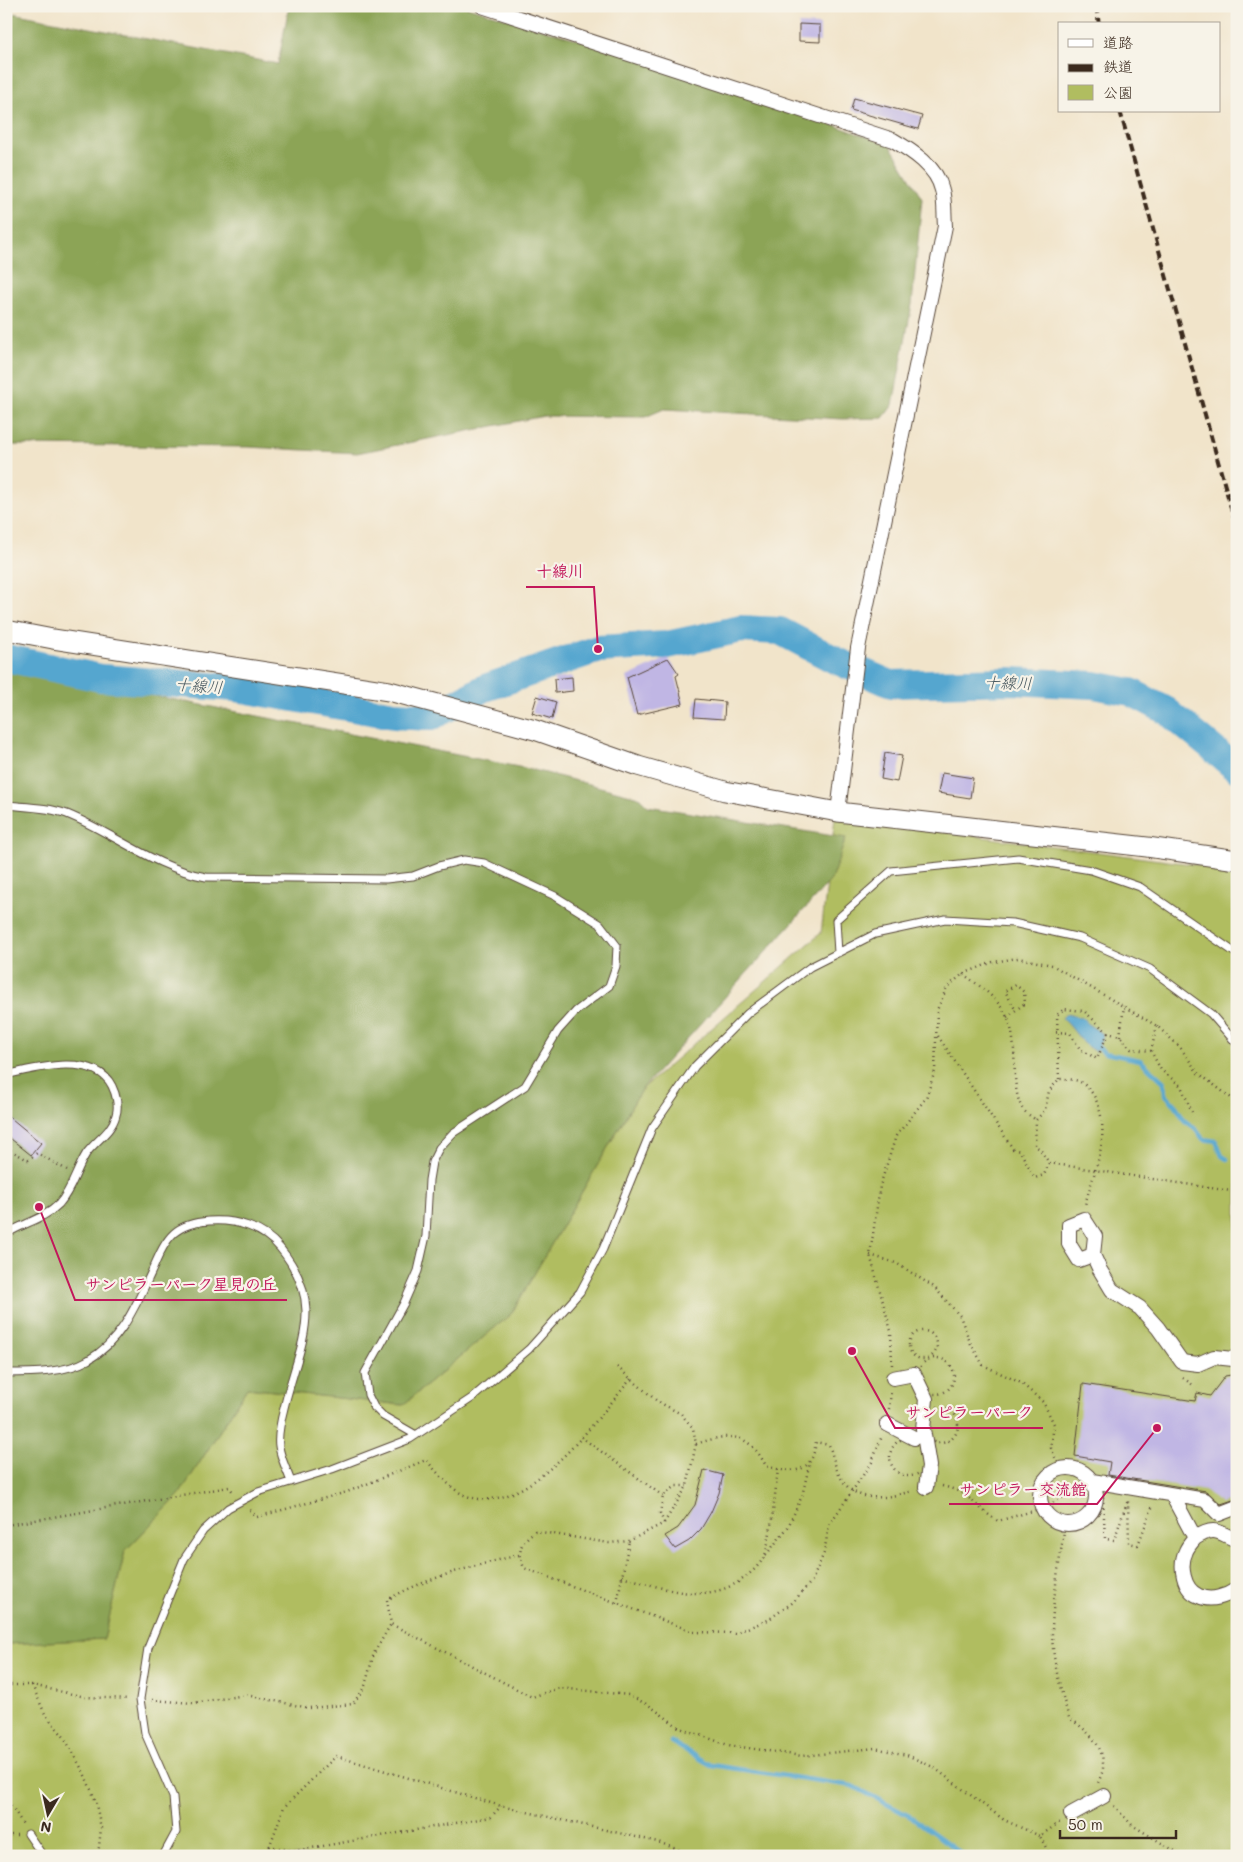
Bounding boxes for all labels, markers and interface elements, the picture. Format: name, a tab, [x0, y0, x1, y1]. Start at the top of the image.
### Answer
legend	[1058, 22, 1220, 112]
text: 道路	[1103, 32, 1133, 52]
text: 鉄道	[1103, 56, 1133, 76]
text: 公園	[1103, 82, 1133, 102]
callout: 十線川	[526, 556, 594, 587]
text: 十線川	[536, 560, 584, 581]
water label: 十線川	[984, 671, 1032, 693]
water label: 十線川	[174, 673, 224, 697]
callout: サンピラーパーク星見の丘	[75, 1269, 287, 1300]
text: サンピラーパーク星見の丘	[85, 1273, 277, 1294]
callout: サンピラーパーク	[895, 1397, 1043, 1428]
text: サンピラーパーク	[905, 1401, 1033, 1422]
callout: サンピラー交流館	[949, 1473, 1097, 1504]
text: サンピラー交流館	[959, 1478, 1087, 1499]
north arrow	[22, 1790, 72, 1840]
scale bar	[1060, 1807, 1177, 1839]
text: 50 m	[1068, 1814, 1103, 1834]
text: N	[39, 1817, 53, 1838]

